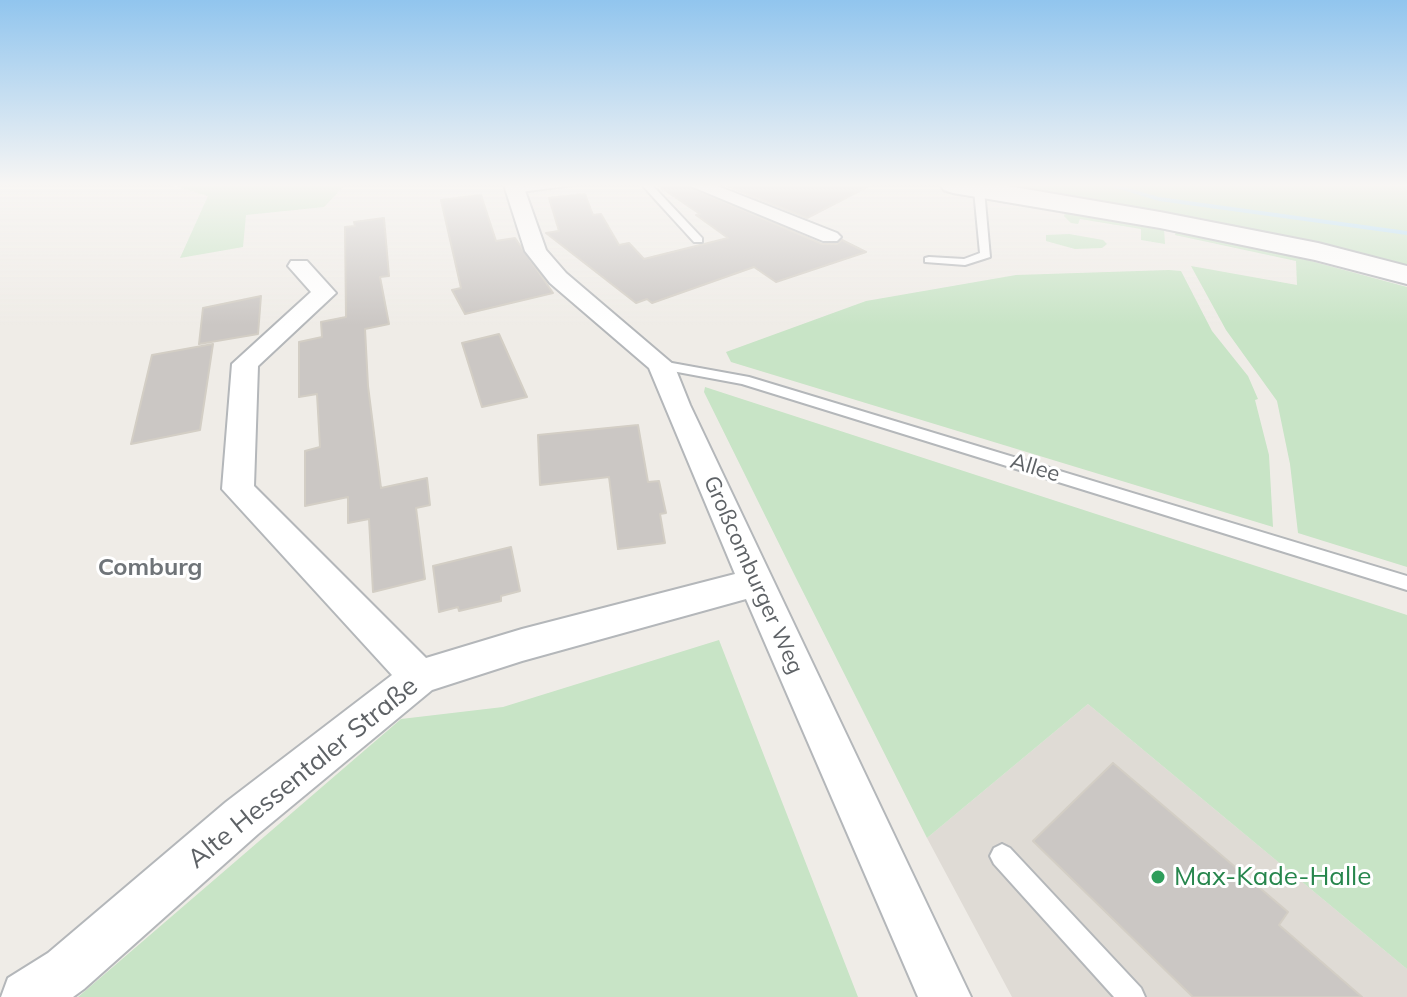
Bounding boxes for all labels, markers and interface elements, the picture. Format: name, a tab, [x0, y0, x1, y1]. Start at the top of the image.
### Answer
street label: Allee	[1007, 448, 1063, 488]
street label: Großcomburger Weg	[697, 472, 809, 678]
district label: Comburg	[98, 554, 202, 582]
street label: Alte Hessentaler Straße	[182, 671, 424, 875]
place label: Max-Kade-Halle	[1174, 861, 1371, 893]
marker: Max-Kade-Halle	[1149, 868, 1167, 886]

